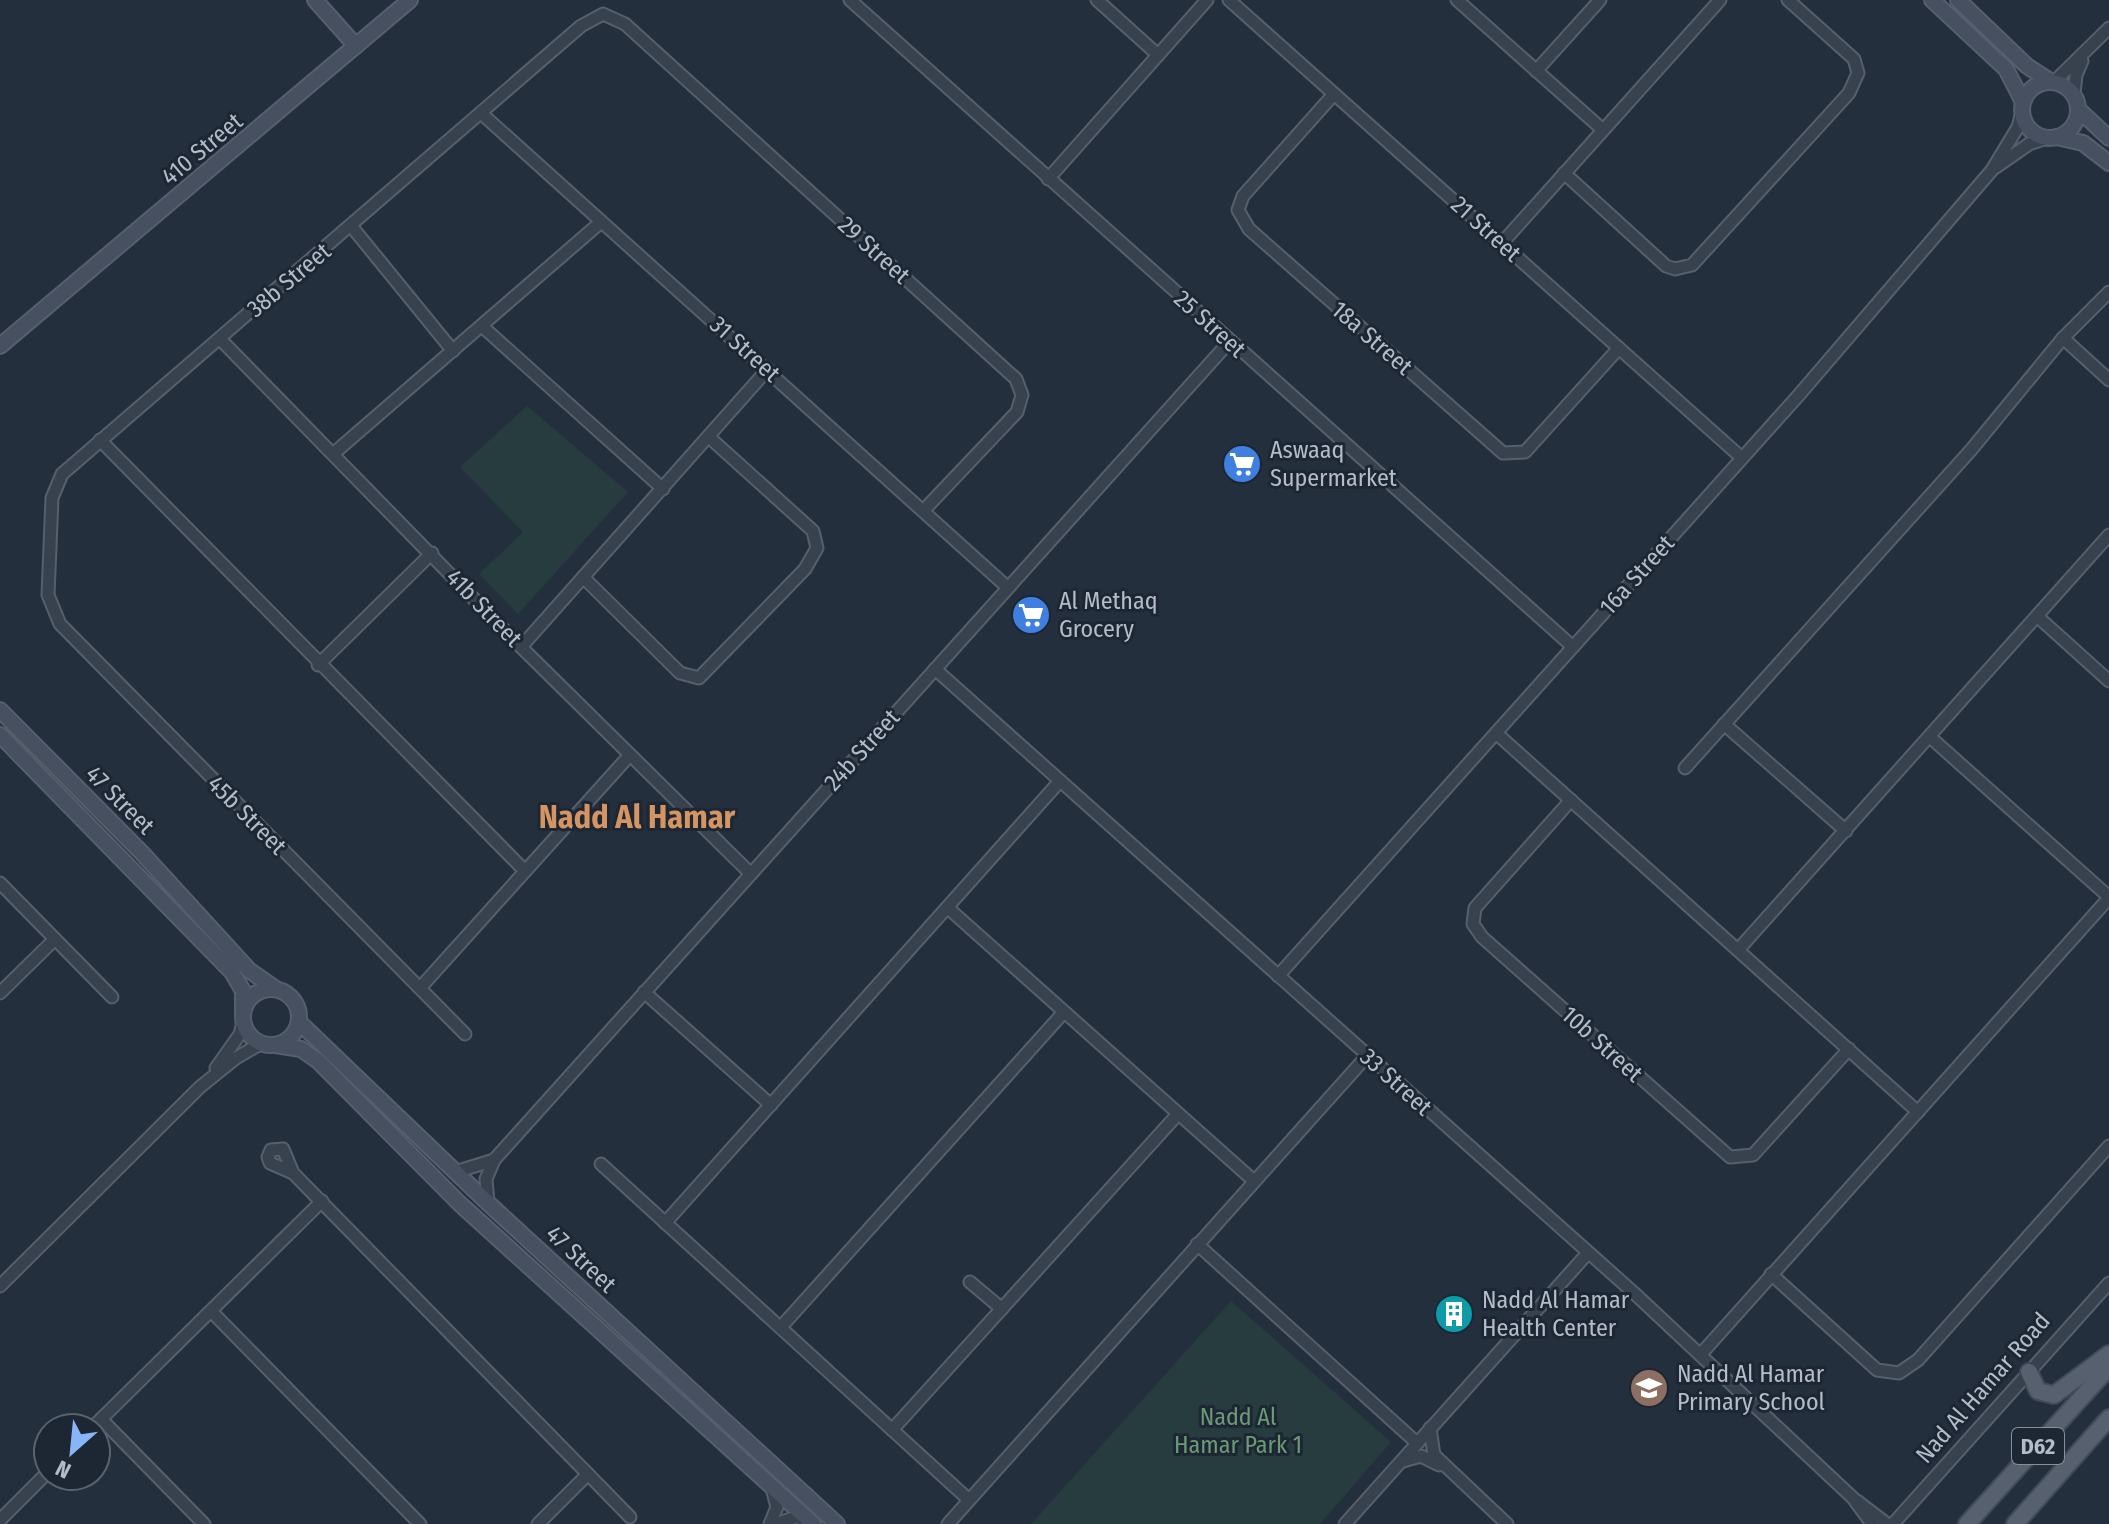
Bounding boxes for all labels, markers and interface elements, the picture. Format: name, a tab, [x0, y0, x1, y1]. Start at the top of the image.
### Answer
street label: 410 Street	[156, 107, 248, 191]
street label: 21 Street	[1445, 190, 1527, 268]
street label: 29 Street	[832, 211, 916, 290]
street label: 38b Street	[242, 237, 337, 323]
street label: 25 Street	[1169, 285, 1252, 363]
street label: 18a Street	[1326, 295, 1418, 381]
street label: 31 Street	[704, 310, 786, 388]
place label: Aswaaq Supermarket	[1270, 436, 1397, 492]
supermarket icon: Aswaaq Supermarket	[1221, 443, 1263, 485]
street label: 16a Street	[1594, 529, 1680, 621]
street label: 41b Street	[440, 563, 528, 653]
place label: Al Methaq Grocery	[1059, 587, 1158, 643]
supermarket icon: Al Methaq Grocery	[1010, 594, 1052, 636]
street label: 24b Street	[818, 704, 906, 796]
street label: 47 Street	[80, 760, 160, 840]
street label: 45b Street	[202, 770, 292, 860]
district label: Nadd Al Hamar	[539, 798, 736, 836]
street label: 10b Street	[1556, 1000, 1648, 1088]
street label: 33 Street	[1355, 1043, 1438, 1121]
street label: 47 Street	[540, 1220, 622, 1299]
place label: Nadd Al Hamar Health Center	[1482, 1286, 1630, 1342]
building icon: Nadd Al Hamar Health Center	[1433, 1293, 1475, 1335]
street label: Nad Al Hamar Road	[1910, 1307, 2056, 1469]
place label: Nadd Al Hamar Primary School	[1677, 1360, 1825, 1416]
school or university icon: Nadd Al Hamar Primary School	[1628, 1367, 1670, 1409]
park label: Nadd Al Hamar Park 1	[1174, 1403, 1302, 1459]
north arrow	[32, 1412, 112, 1492]
road number: D62	[2012, 1428, 2064, 1464]
text: N	[51, 1454, 75, 1484]

